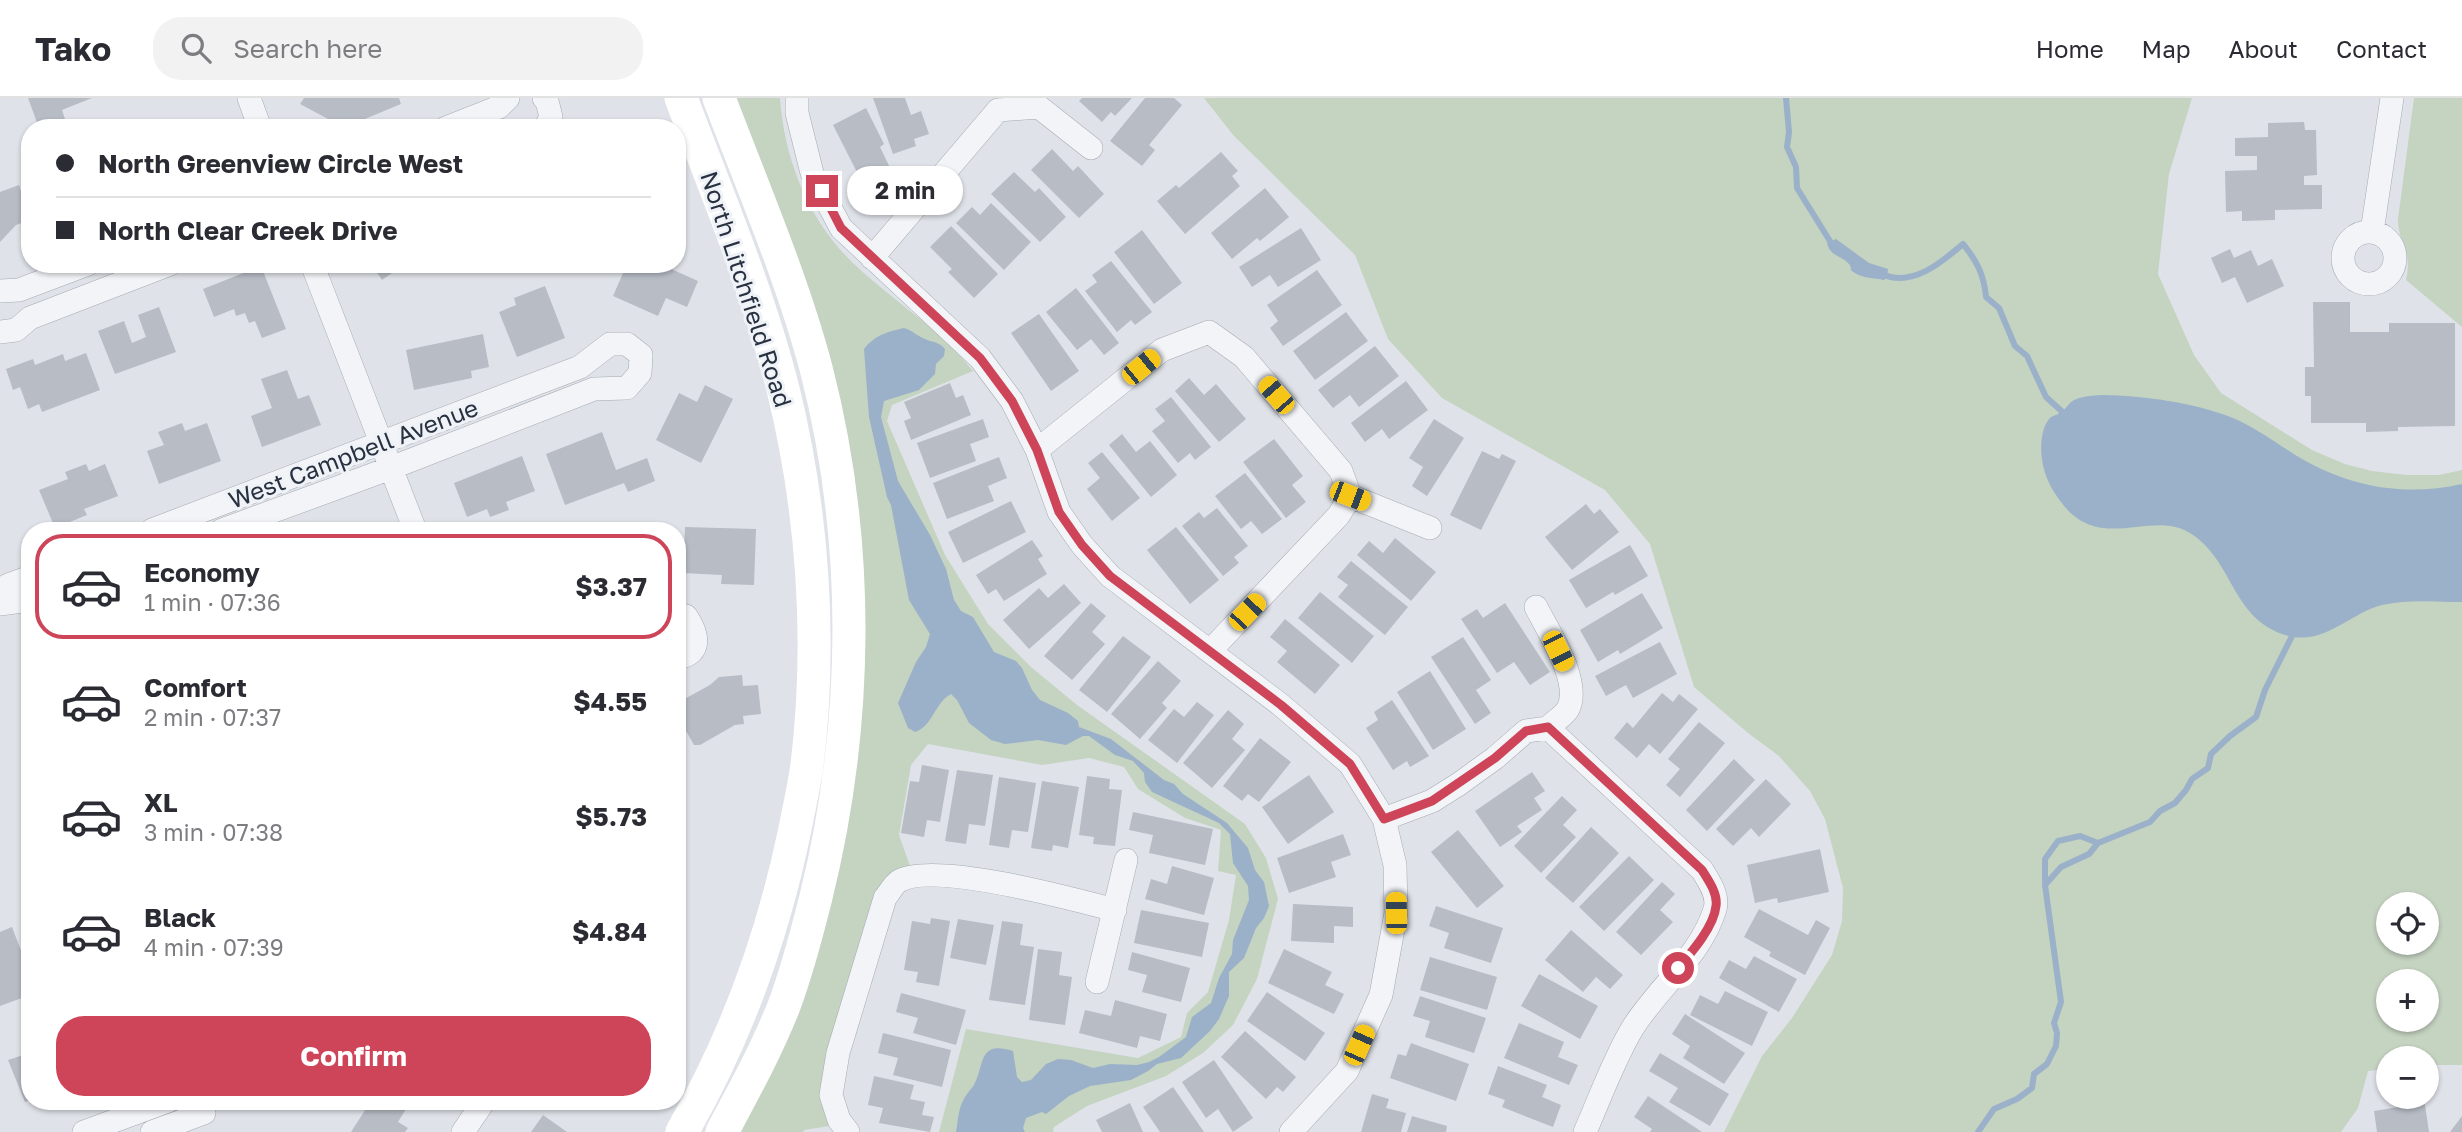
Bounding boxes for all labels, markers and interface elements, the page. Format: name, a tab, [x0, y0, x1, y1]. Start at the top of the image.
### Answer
search box	[153, 17, 643, 80]
text: Tako	[35, 29, 111, 68]
icon: search	[177, 29, 215, 67]
text: Search here	[233, 33, 382, 64]
text: Home	[2036, 34, 2104, 63]
text: Map	[2142, 34, 2191, 63]
text: About	[2229, 34, 2298, 63]
text: Contact	[2336, 34, 2427, 63]
text: North Greenview Circle West	[98, 148, 463, 179]
callout: 2 min	[846, 166, 962, 216]
street label: North Litchfield Road	[695, 167, 799, 411]
route end	[806, 175, 838, 207]
text: 2 min	[875, 176, 935, 204]
text: North Clear Creek Drive	[98, 215, 398, 246]
car	[1119, 346, 1164, 388]
car	[1255, 372, 1298, 418]
street label: West Campbell Avenue	[224, 392, 482, 514]
car	[1327, 479, 1374, 513]
icon: car	[60, 555, 123, 618]
text: Economy	[144, 557, 260, 588]
text: $3.37	[575, 571, 647, 602]
text: 1 min · 07:36	[144, 588, 281, 616]
car	[1225, 590, 1270, 634]
car	[1540, 628, 1577, 674]
icon: car	[60, 670, 123, 733]
text: Comfort	[144, 672, 247, 703]
text: $4.55	[573, 686, 647, 717]
text: 2 min · 07:37	[144, 703, 281, 731]
icon: car	[60, 785, 123, 848]
text: XL	[144, 787, 178, 818]
text: $5.73	[575, 801, 647, 832]
text: 3 min · 07:38	[144, 818, 283, 846]
car	[1386, 892, 1407, 934]
map controls	[2376, 892, 2439, 1109]
button: locate	[2376, 892, 2439, 955]
icon: car	[60, 900, 123, 963]
text: Black	[144, 902, 216, 933]
text: $4.84	[572, 916, 647, 947]
text: 4 min · 07:39	[144, 933, 284, 961]
route start	[1662, 952, 1694, 984]
button: +	[2376, 969, 2439, 1032]
button: Confirm	[56, 1016, 651, 1096]
car	[1341, 1022, 1378, 1068]
button: −	[2376, 1046, 2439, 1109]

